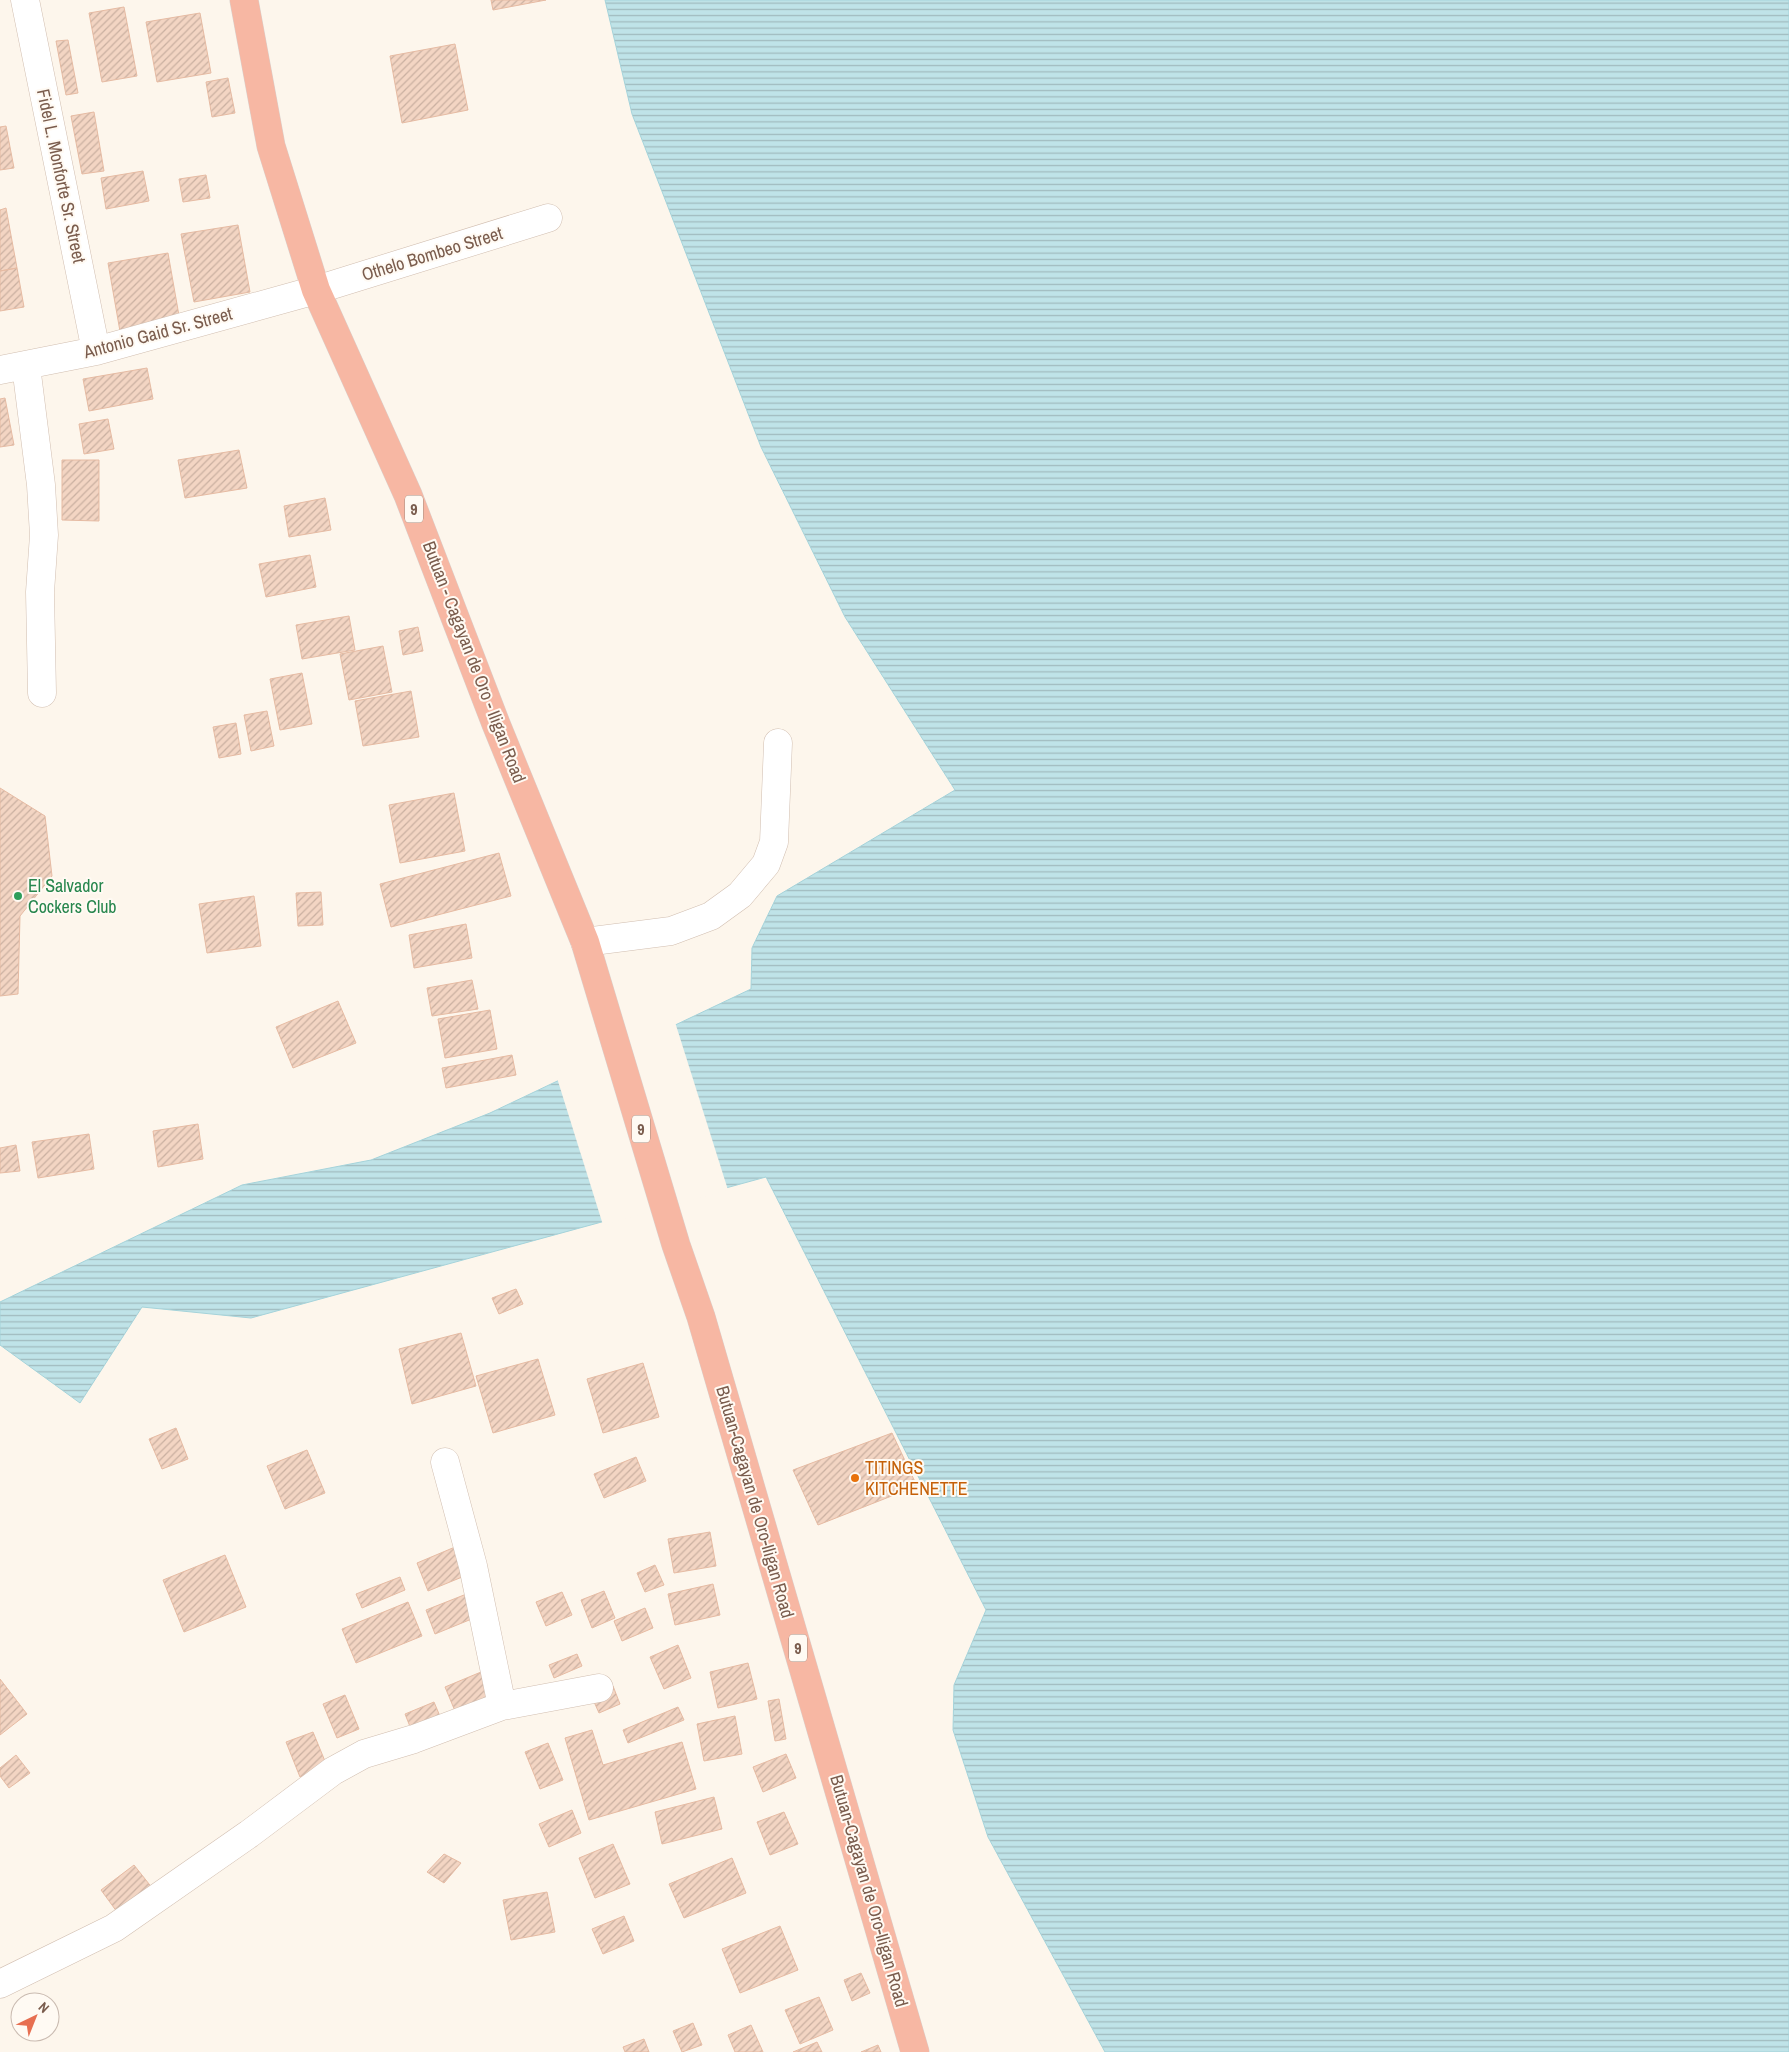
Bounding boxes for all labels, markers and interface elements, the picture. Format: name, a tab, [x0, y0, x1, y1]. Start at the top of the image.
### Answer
street label: Fidel L. Monforte Sr. Street	[31, 87, 92, 265]
street label: Othelo Bombeo Street	[358, 220, 505, 287]
street label: Antonio Gaid Sr. Street	[80, 301, 235, 365]
road number: 9	[405, 496, 423, 522]
street label: Butuan - Cagayan de Oro - Iligan Road	[417, 537, 532, 786]
place label: El Salvador Cockers Club	[28, 873, 117, 919]
marker: El Salvador Cockers Club	[12, 890, 24, 902]
road number: 9	[632, 1116, 650, 1142]
street label: Butuan-Cagayan de Oro-Iligan Road	[710, 1383, 801, 1621]
place label: TITINGS KITCHENETTE	[865, 1455, 968, 1501]
marker: TITINGS KITCHENETTE	[849, 1472, 861, 1484]
road number: 9	[789, 1635, 807, 1662]
street label: Butuan-Cagayan de Oro-Iligan Road	[824, 1772, 915, 2010]
north arrow	[10, 1992, 60, 2042]
text: N	[35, 1998, 53, 2017]

